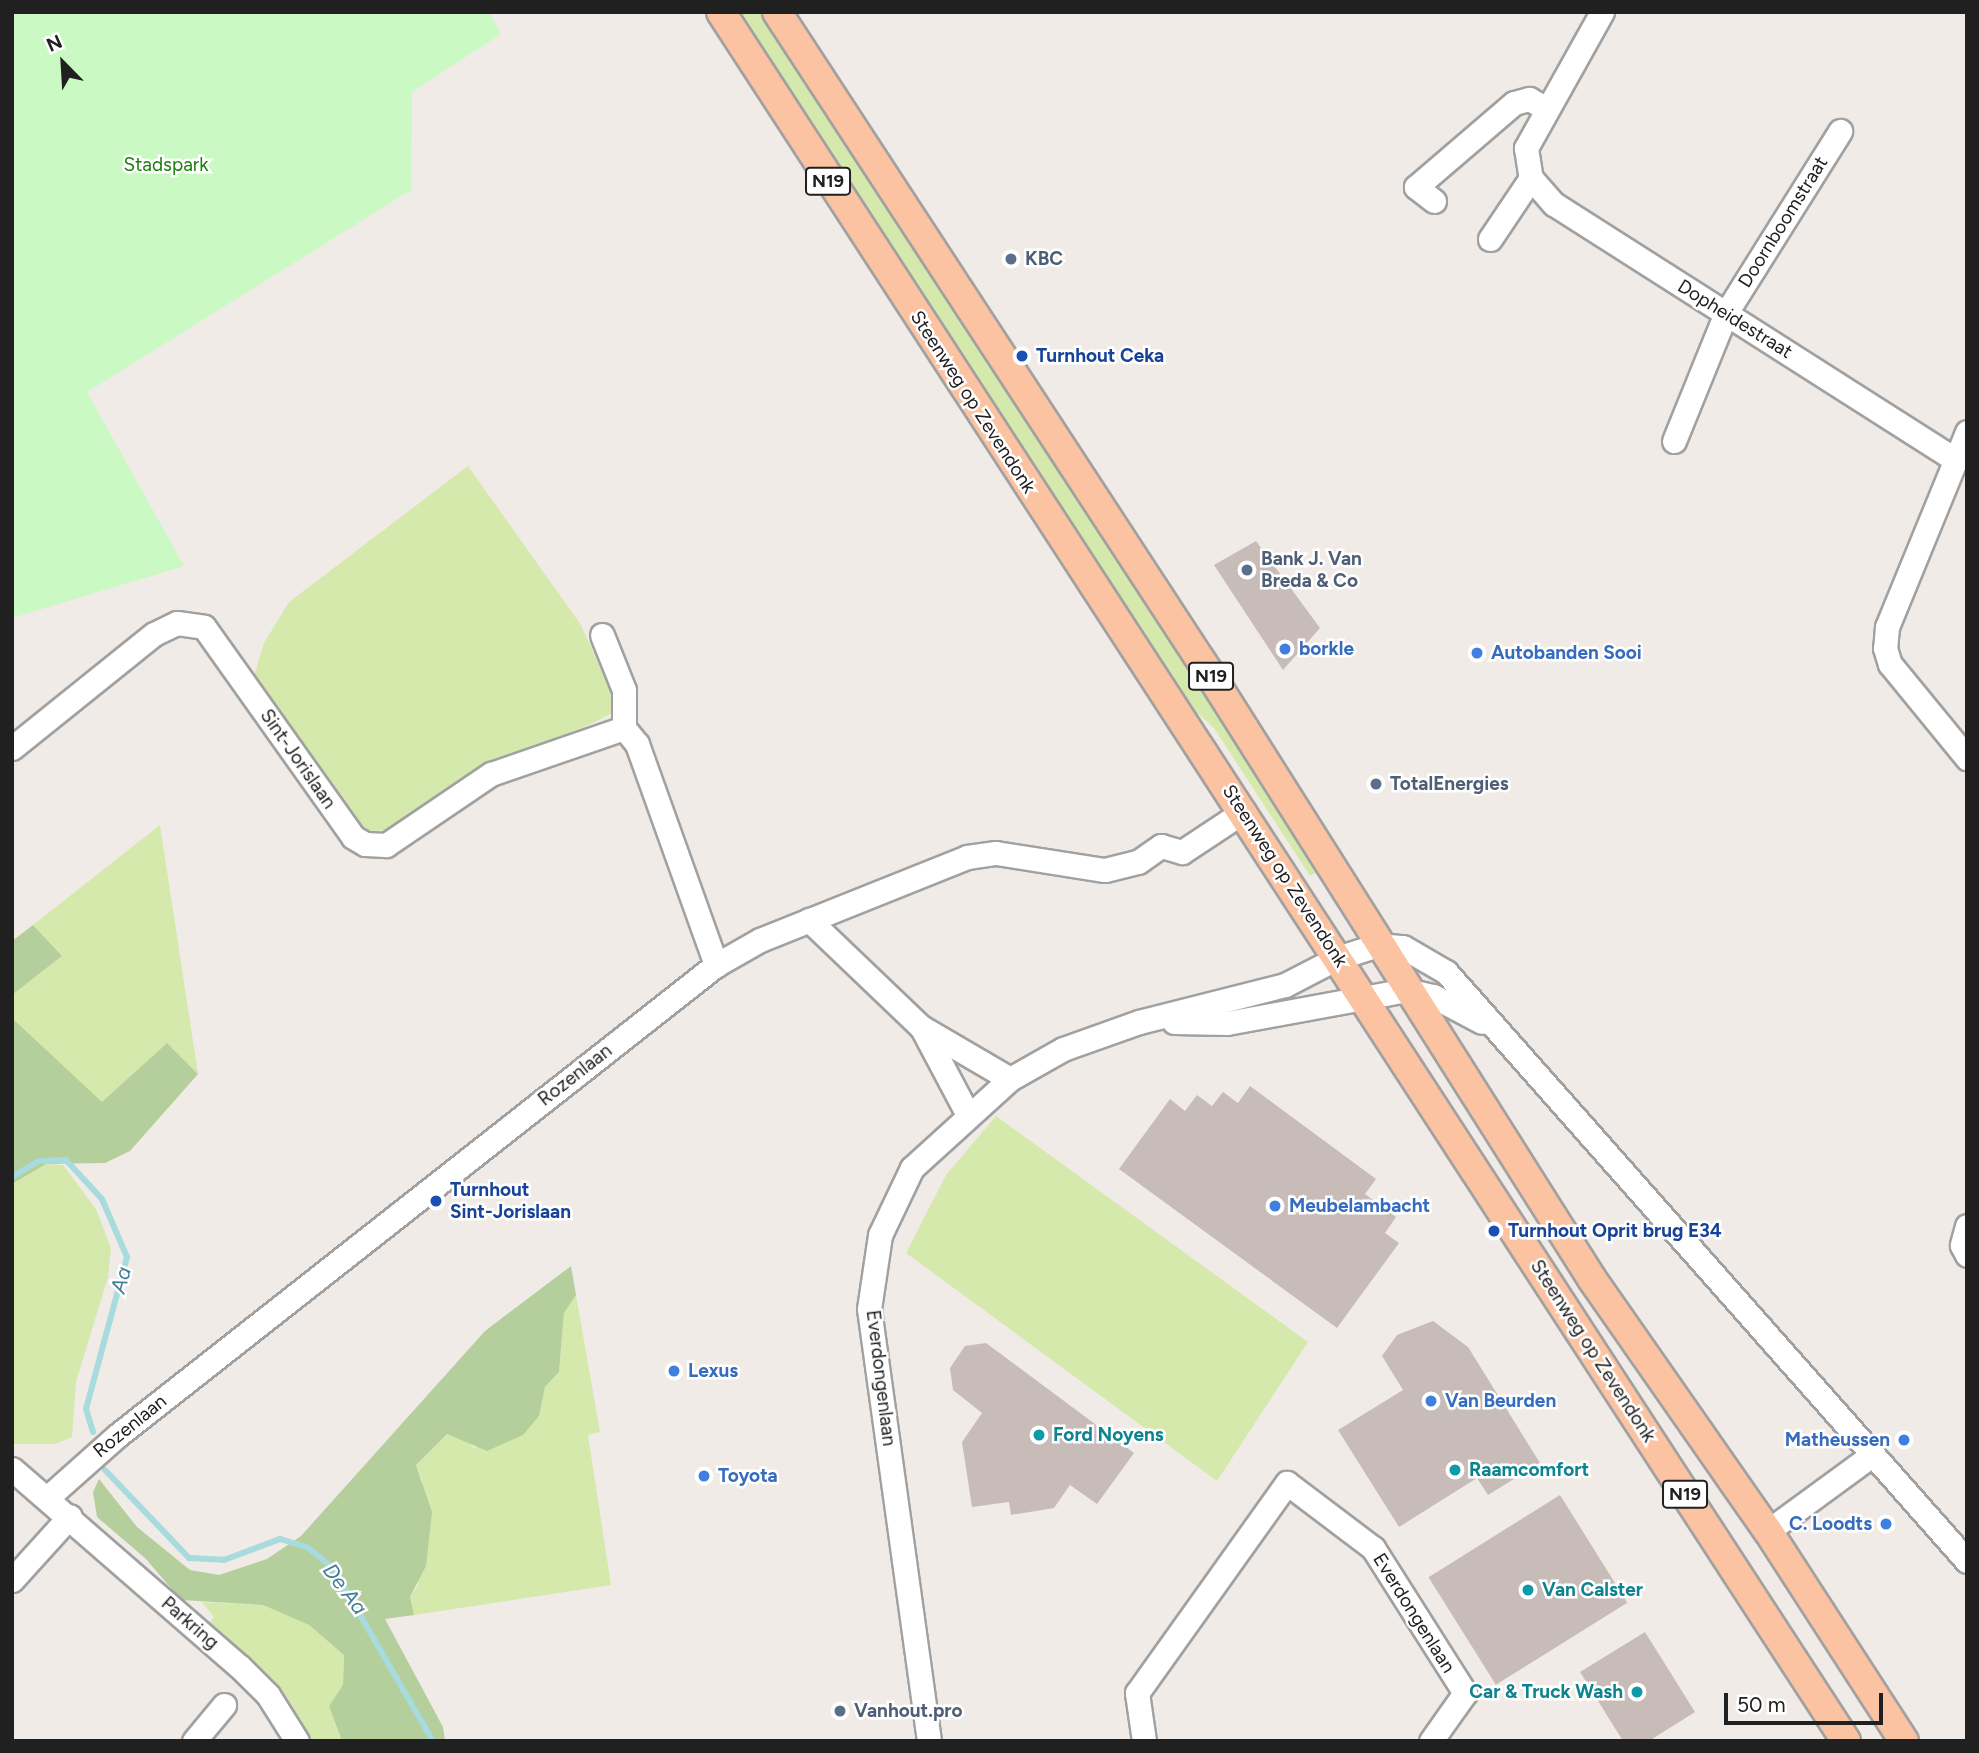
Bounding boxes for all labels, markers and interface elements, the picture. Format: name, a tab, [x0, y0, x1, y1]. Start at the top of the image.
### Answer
north arrow	[28, 28, 98, 98]
text: N	[43, 30, 66, 57]
street label: Doornboomstraat	[1733, 152, 1833, 292]
park label: Stadspark	[123, 154, 209, 176]
road number: N19	[804, 166, 852, 196]
place label: KBC	[1025, 248, 1063, 270]
marker: KBC	[1003, 251, 1019, 267]
street label: Dopheidestraat	[1673, 275, 1797, 363]
street label: Steenweg op Zevendonk	[906, 307, 1040, 497]
place label: Turnhout Ceka	[1036, 345, 1164, 367]
marker: Turnhout Ceka	[1014, 348, 1030, 364]
place label: Bank J. Van Breda & Co	[1261, 548, 1362, 592]
marker: Bank J. Van Breda & Co	[1239, 562, 1255, 578]
place label: borkle	[1299, 638, 1354, 660]
marker: borkle	[1277, 641, 1293, 657]
place label: Autobanden Sooi	[1491, 642, 1642, 664]
marker: Autobanden Sooi	[1469, 645, 1485, 661]
road number: N19	[1186, 662, 1236, 690]
street label: Sint-Jorislaan	[255, 705, 341, 813]
place label: TotalEnergies	[1390, 773, 1509, 795]
marker: TotalEnergies	[1368, 776, 1384, 792]
street label: Steenweg op Zevendonk	[1218, 781, 1352, 971]
street label: Rozenlaan	[534, 1039, 616, 1111]
place label: Turnhout Sint-Jorislaan	[450, 1179, 571, 1223]
marker: Turnhout Sint-Jorislaan	[428, 1193, 444, 1209]
place label: Meubelambacht	[1289, 1195, 1430, 1217]
marker: Meubelambacht	[1267, 1198, 1283, 1214]
place label: Turnhout Oprit brug E34	[1508, 1220, 1722, 1242]
marker: Turnhout Oprit brug E34	[1486, 1223, 1502, 1239]
street label: Steenweg op Zevendonk	[1526, 1256, 1660, 1446]
water label: Aa	[105, 1264, 137, 1296]
street label: Everdongenlaan	[861, 1309, 901, 1447]
place label: Lexus	[688, 1360, 738, 1382]
marker: Lexus	[666, 1363, 682, 1379]
street label: Rozenlaan	[89, 1390, 171, 1462]
place label: Van Beurden	[1445, 1390, 1556, 1412]
marker: Van Beurden	[1423, 1393, 1439, 1409]
place label: Ford Noyens	[1053, 1424, 1164, 1446]
marker: Ford Noyens	[1031, 1427, 1047, 1443]
place label: Matheussen	[1785, 1429, 1890, 1451]
marker: Matheussen	[1896, 1432, 1912, 1448]
place label: Raamcomfort	[1469, 1459, 1589, 1481]
marker: Raamcomfort	[1447, 1462, 1463, 1478]
place label: Toyota	[718, 1465, 778, 1487]
marker: Toyota	[696, 1468, 712, 1484]
road number: N19	[1660, 1479, 1710, 1508]
place label: C. Loodts	[1789, 1513, 1872, 1535]
marker: C. Loodts	[1878, 1516, 1894, 1532]
street label: Everdongenlaan	[1368, 1549, 1460, 1677]
water label: De Aa	[318, 1558, 372, 1620]
place label: Van Calster	[1542, 1579, 1643, 1601]
marker: Van Calster	[1520, 1582, 1536, 1598]
street label: Parkring	[157, 1592, 223, 1654]
scale bar	[1727, 1680, 1886, 1724]
place label: Car & Truck Wash	[1469, 1681, 1623, 1703]
marker: Car & Truck Wash	[1629, 1684, 1645, 1700]
text: 50 m	[1737, 1692, 1786, 1717]
place label: Vanhout.pro	[854, 1700, 963, 1722]
marker: Vanhout.pro	[832, 1703, 848, 1719]

